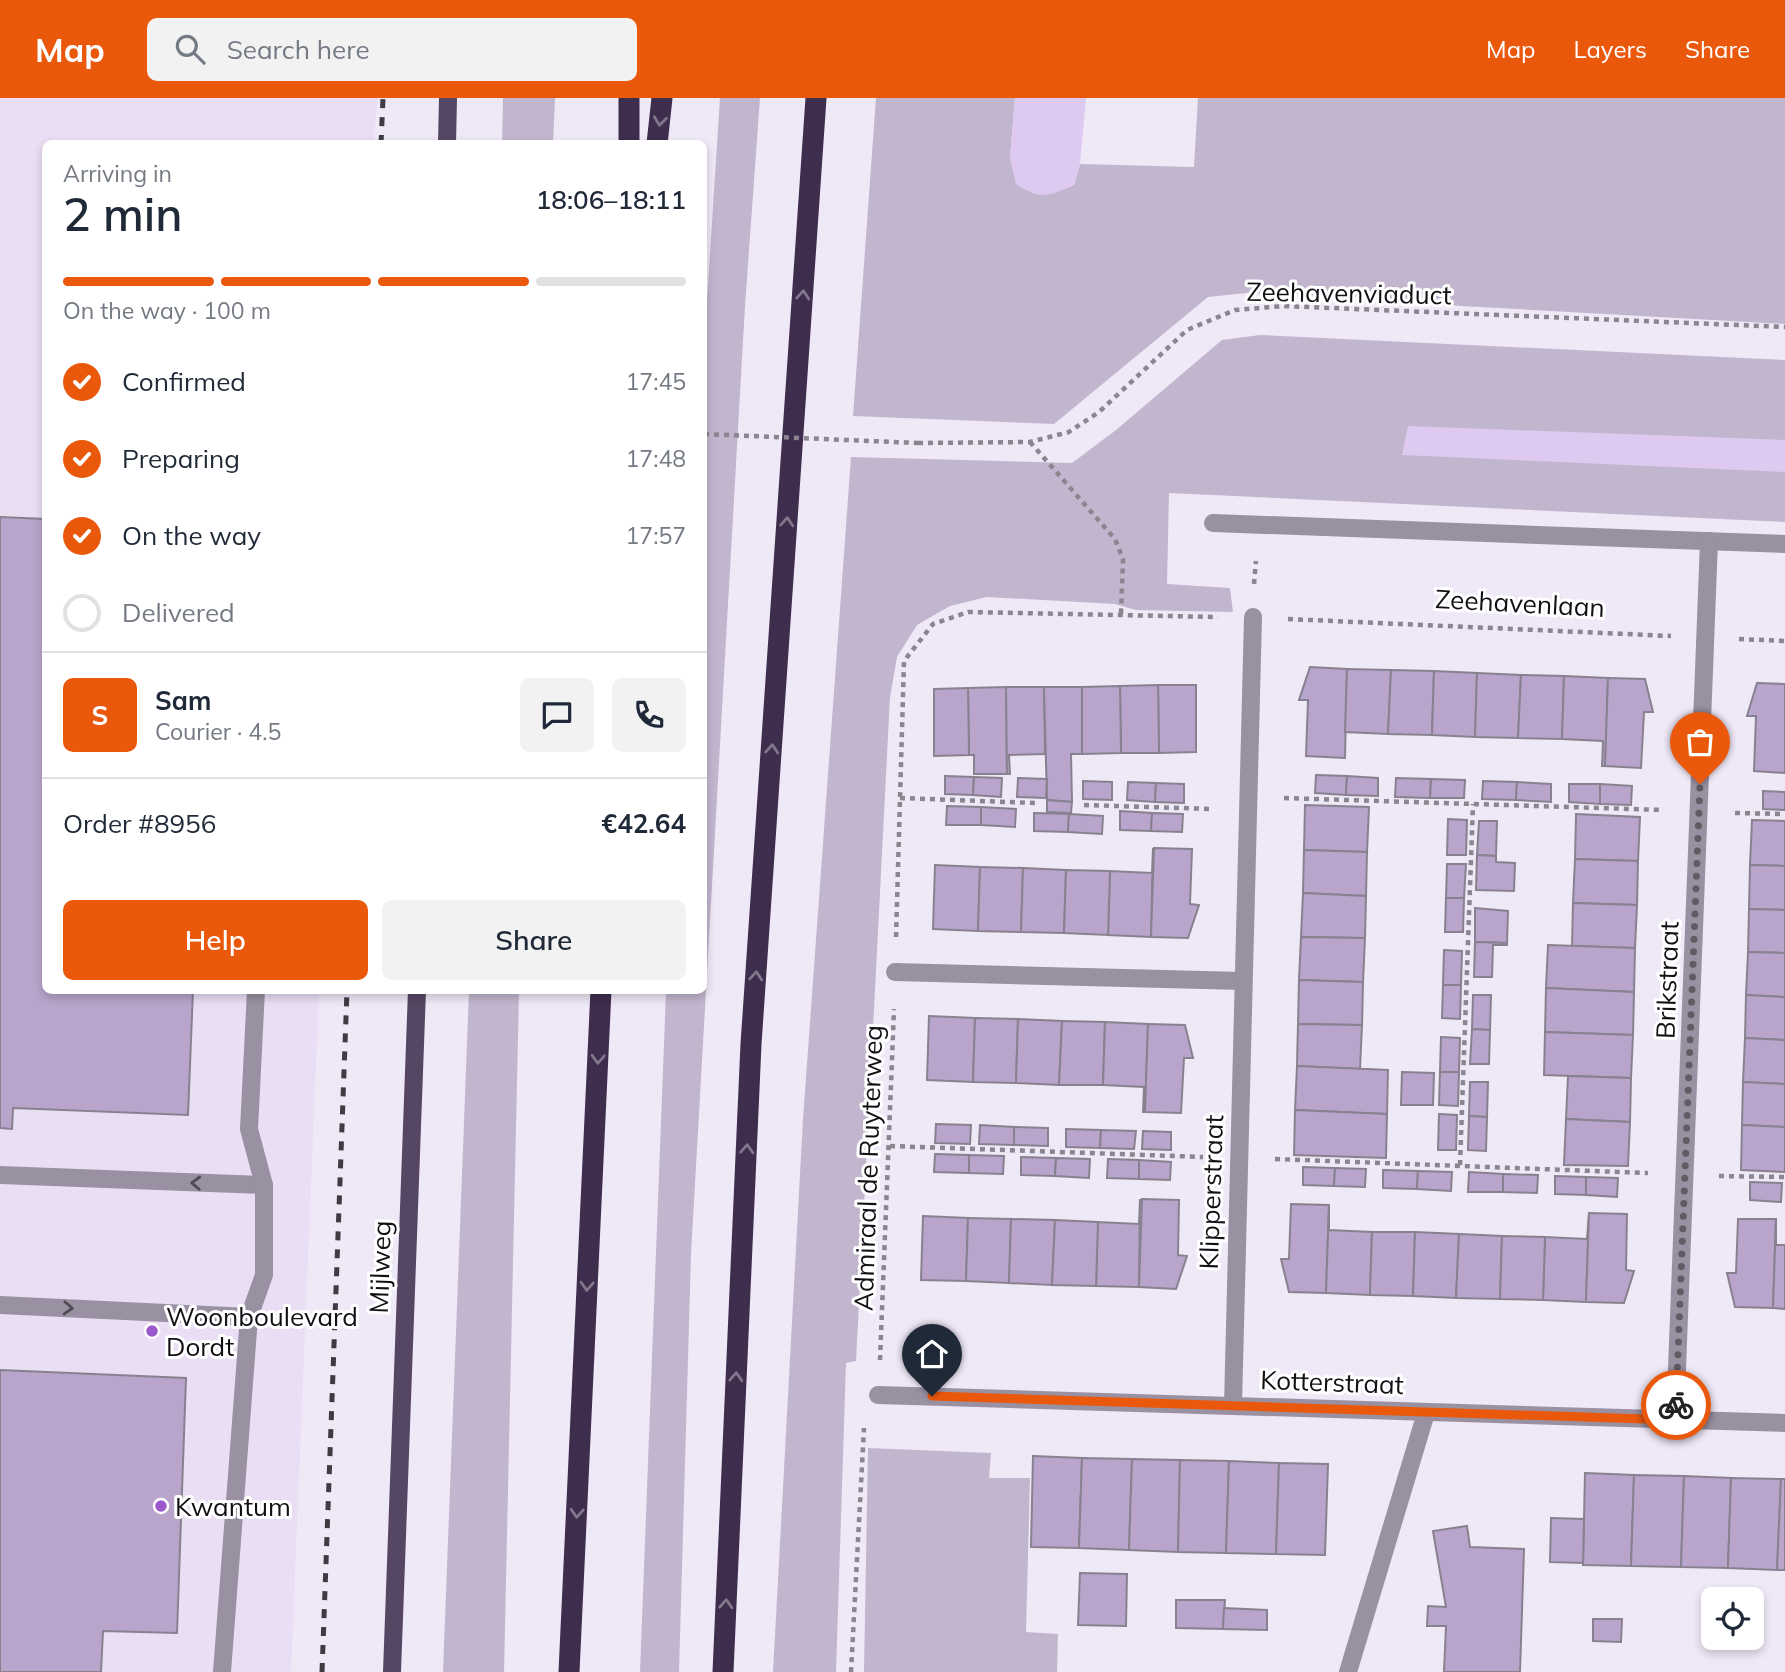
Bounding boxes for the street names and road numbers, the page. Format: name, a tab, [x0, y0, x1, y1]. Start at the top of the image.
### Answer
street label: Zeehavenviaduct	[1246, 275, 1452, 311]
street label: Zeehavenlaan	[1434, 582, 1606, 624]
street label: Brikstraat	[1648, 920, 1686, 1040]
street label: Admiraal de Ruyterweg	[847, 1024, 889, 1312]
street label: Klipperstraat	[1192, 1114, 1230, 1270]
street label: Mijlweg	[362, 1220, 398, 1314]
street label: Kotterstraat	[1260, 1363, 1404, 1401]

